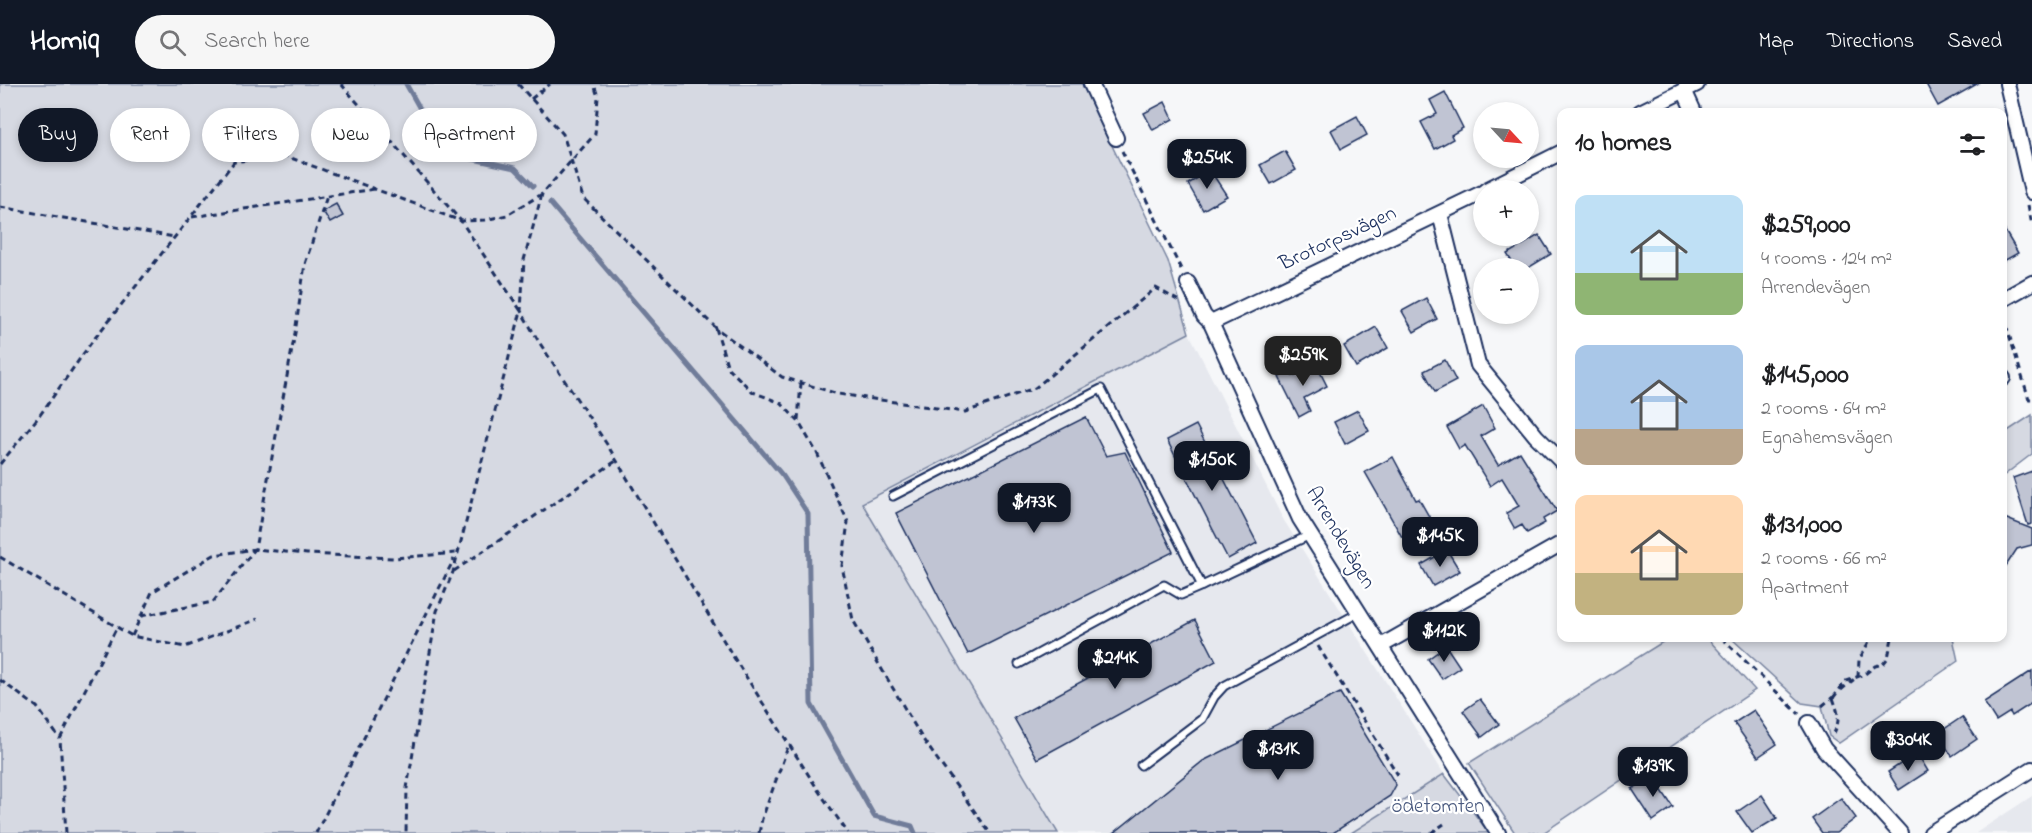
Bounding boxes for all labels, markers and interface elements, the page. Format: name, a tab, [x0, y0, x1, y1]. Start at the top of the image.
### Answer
search box	[135, 15, 555, 69]
text: Homiq	[30, 22, 99, 63]
icon: search	[156, 26, 189, 59]
text: Search here	[204, 26, 310, 58]
text: Map	[1758, 27, 1794, 57]
text: Directions	[1827, 27, 1914, 57]
text: Saved	[1947, 27, 2002, 57]
north arrow	[1473, 102, 1539, 168]
map controls	[1473, 102, 1539, 324]
chip: Buy	[18, 108, 98, 162]
chip: Rent	[110, 108, 190, 162]
chip: Filters	[202, 108, 299, 162]
chip: New	[311, 108, 390, 162]
chip: Apartment	[402, 108, 537, 162]
text: 10 homes	[1575, 125, 1672, 163]
icon: filters	[1956, 128, 1989, 161]
pin: $254K	[1165, 139, 1249, 190]
text: $254K	[1181, 144, 1233, 173]
button: +	[1473, 180, 1539, 246]
street label: Brotorpsvägen	[1274, 199, 1402, 281]
text: $259,000	[1761, 207, 1851, 245]
icon: home	[1623, 219, 1695, 291]
text: 4 rooms · 124 m²	[1761, 245, 1892, 274]
button: −	[1473, 258, 1539, 324]
text: Arrendevägen	[1761, 274, 1870, 303]
pin: $259K	[1261, 336, 1345, 387]
text: $259K	[1278, 341, 1328, 370]
text: $145,000	[1761, 357, 1849, 395]
icon: home	[1623, 369, 1695, 441]
text: 2 rooms · 64 m²	[1761, 395, 1886, 424]
text: Egnahemsvägen	[1761, 424, 1893, 453]
pin: $150K	[1170, 441, 1254, 492]
text: $150K	[1188, 446, 1236, 475]
street label: Arrendevägen	[1296, 481, 1382, 596]
pin: $173K	[992, 483, 1076, 534]
text: $173K	[1012, 488, 1056, 517]
text: $131,000	[1761, 507, 1842, 545]
pin: $145K	[1398, 517, 1482, 568]
icon: home	[1623, 519, 1695, 591]
text: $145K	[1416, 522, 1464, 551]
text: 2 rooms · 66 m²	[1761, 545, 1887, 574]
text: Apartment	[1761, 574, 1849, 603]
pin: $112K	[1402, 612, 1486, 663]
text: $112K	[1422, 617, 1466, 646]
pin: $214K	[1073, 639, 1157, 690]
text: $214K	[1092, 644, 1138, 673]
pin: $304K	[1866, 721, 1950, 772]
text: $304K	[1885, 726, 1931, 755]
pin: $131K	[1236, 730, 1320, 781]
text: $131K	[1257, 735, 1299, 764]
pin: $139K	[1611, 747, 1695, 798]
text: $139K	[1632, 752, 1674, 781]
park label: ödetomten	[1391, 792, 1485, 822]

